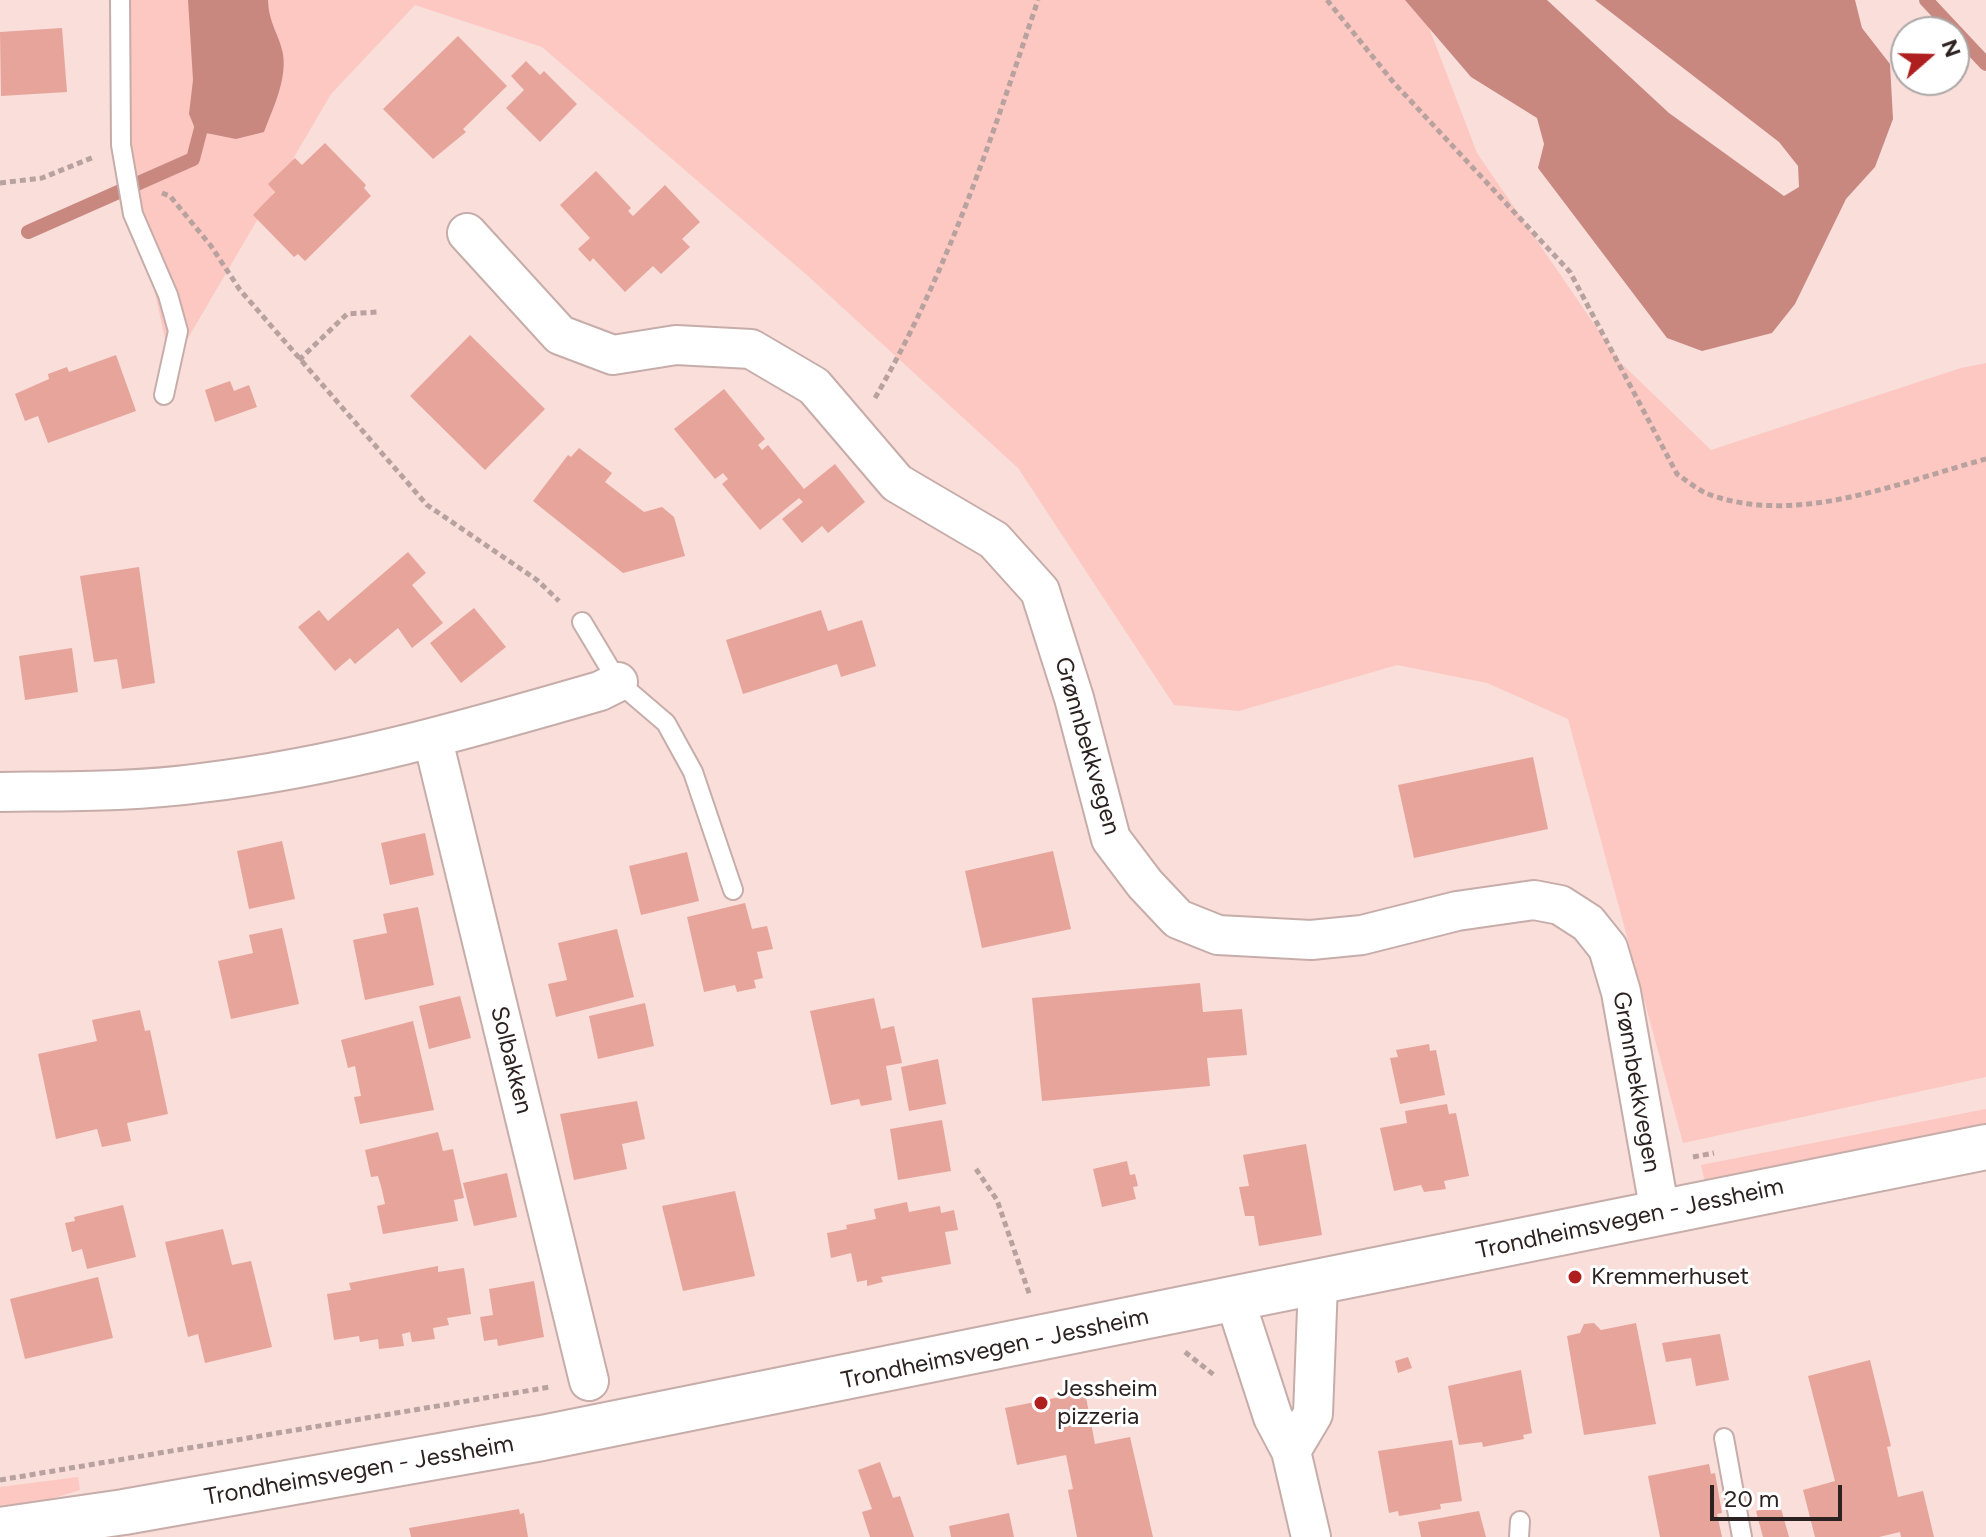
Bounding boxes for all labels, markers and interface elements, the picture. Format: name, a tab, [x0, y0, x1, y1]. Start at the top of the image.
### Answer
north arrow	[1890, 16, 1970, 96]
text: N	[1936, 36, 1967, 61]
street label: Grønnbekkvegen	[1048, 654, 1126, 838]
street label: Grønnbekkvegen	[1606, 989, 1666, 1175]
street label: Solbakken	[484, 1003, 538, 1117]
street label: Trondheimsvegen - Jessheim	[1474, 1172, 1786, 1266]
place label: Kremmerhuset	[1591, 1263, 1749, 1291]
marker: Kremmerhuset	[1566, 1268, 1584, 1286]
street label: Trondheimsvegen - Jessheim	[839, 1302, 1151, 1396]
place label: Jessheim pizzeria	[1057, 1375, 1157, 1431]
marker: Jessheim pizzeria	[1032, 1394, 1050, 1412]
street label: Trondheimsvegen - Jessheim	[202, 1430, 516, 1512]
scale bar	[1714, 1469, 1846, 1519]
text: 20 m	[1724, 1484, 1779, 1513]

